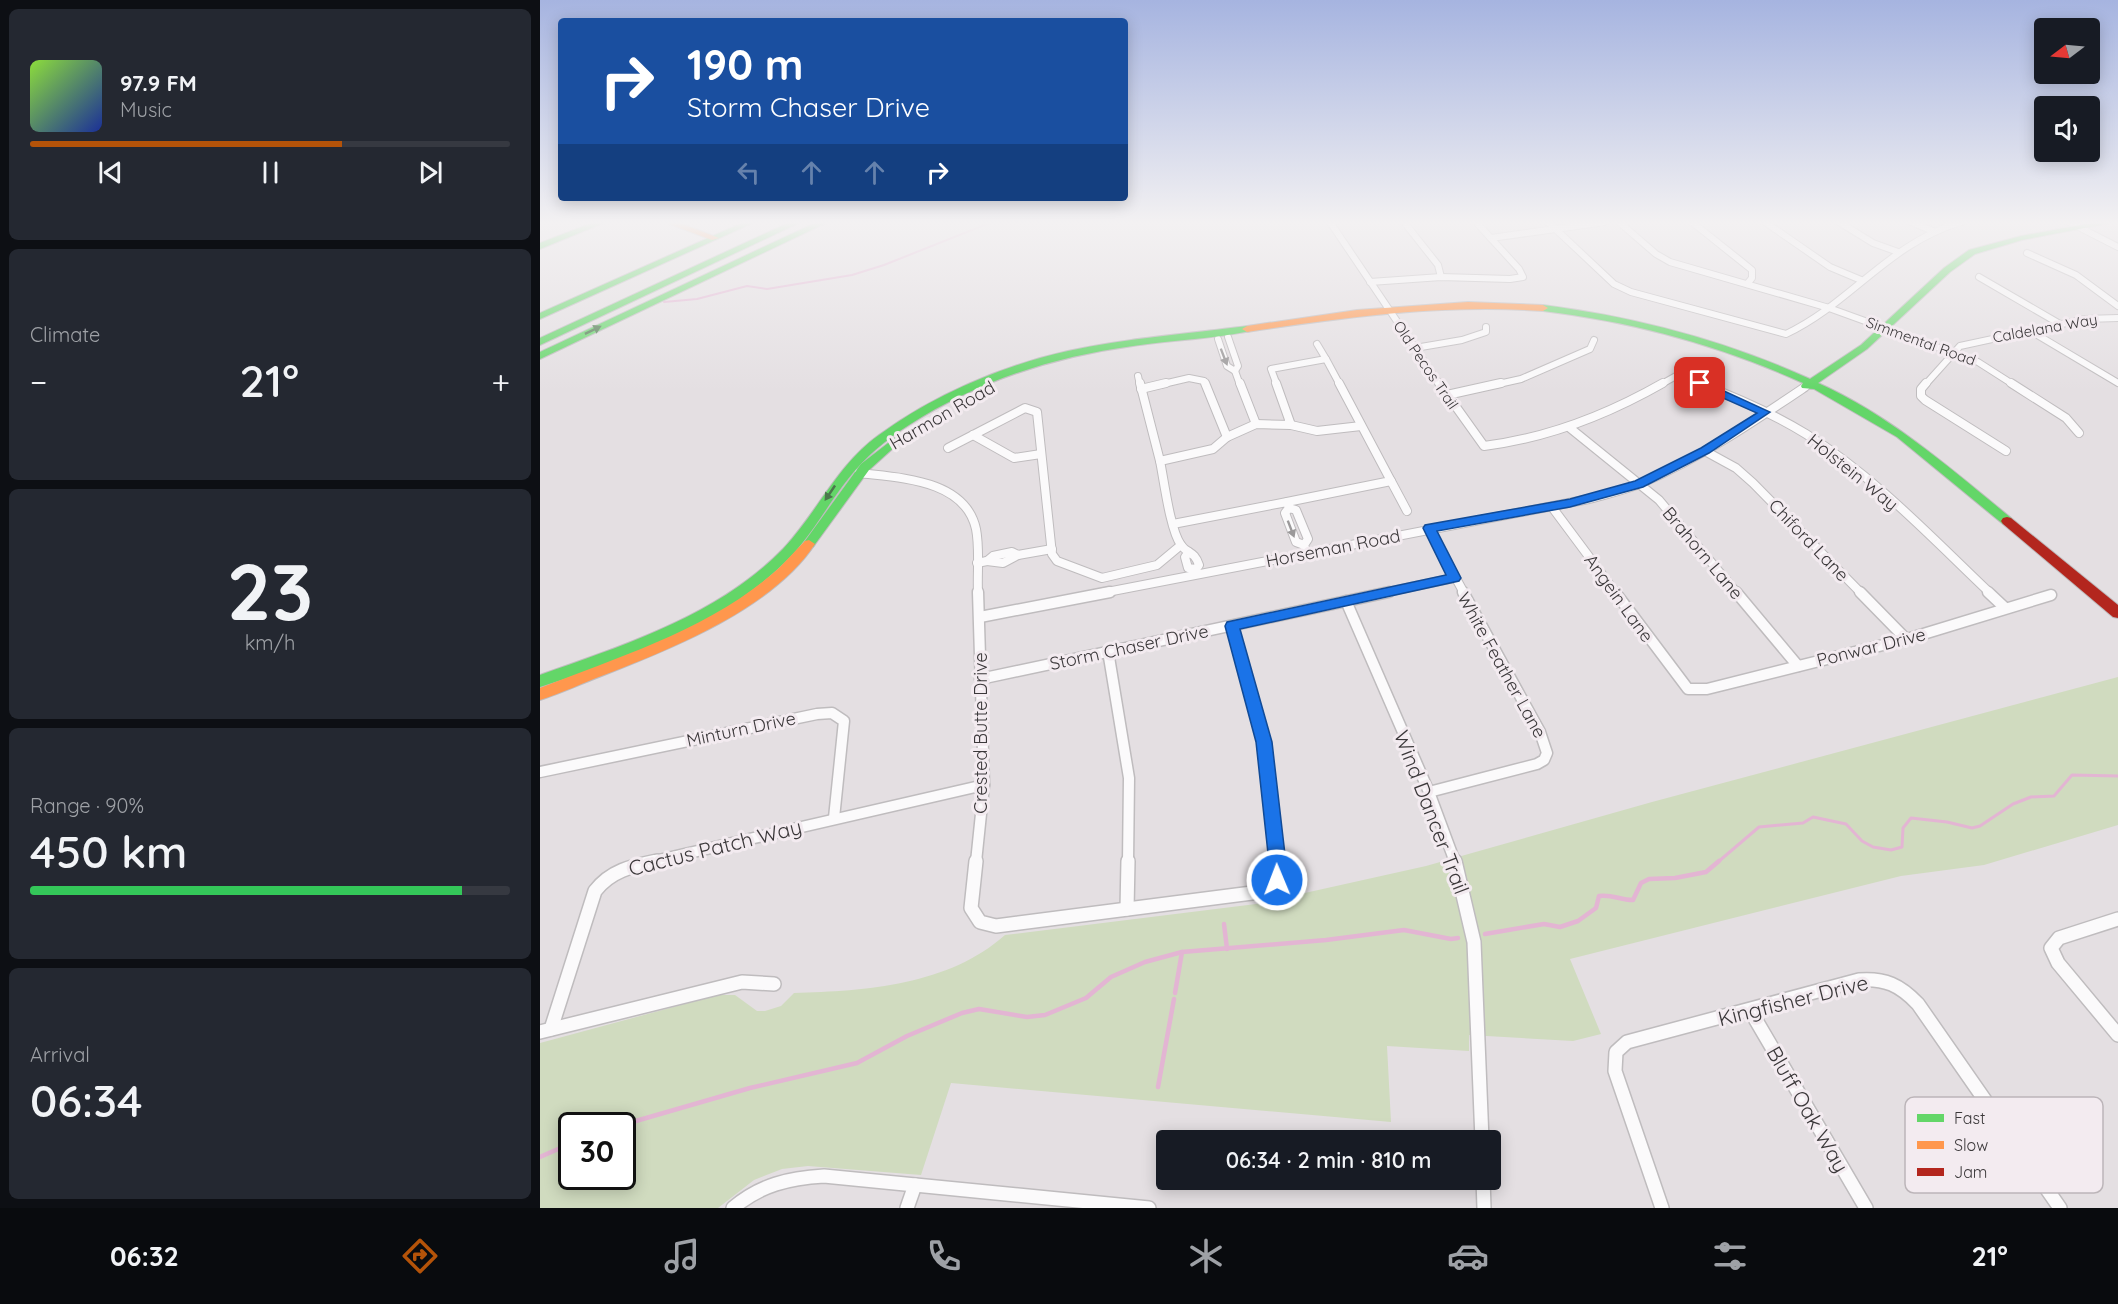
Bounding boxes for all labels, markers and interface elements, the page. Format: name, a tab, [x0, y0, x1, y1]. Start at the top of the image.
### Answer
north arrow	[2034, 18, 2100, 84]
map controls	[2034, 18, 2100, 162]
text: 190 m	[687, 38, 803, 91]
icon: right	[588, 42, 666, 120]
text: 97.9 FM	[120, 69, 197, 97]
text: Storm Chaser Drive	[687, 90, 930, 124]
button: sound	[2034, 96, 2100, 162]
text: Music	[120, 97, 172, 122]
icon: previous	[94, 156, 127, 189]
icon: pause	[254, 156, 287, 189]
icon: next	[414, 156, 447, 189]
icon: left	[732, 156, 765, 189]
icon: ahead	[795, 156, 828, 189]
icon: ahead	[858, 156, 891, 189]
icon: right	[921, 156, 954, 189]
street label: Caldelana Way	[1991, 309, 2099, 347]
street label: Simmental Road	[1864, 312, 1978, 370]
street label: Old Pecos Trail	[1389, 317, 1463, 413]
text: Climate	[30, 322, 100, 347]
one-way arrow	[584, 326, 601, 335]
one-way arrow	[1220, 348, 1230, 366]
text: 21°	[240, 352, 299, 408]
pin	[1674, 357, 1725, 408]
text: −	[30, 361, 47, 402]
text: +	[491, 361, 510, 402]
icon: arrive	[1683, 366, 1716, 399]
street label: Harmon Road	[885, 376, 999, 454]
street label: Holstein Way	[1803, 428, 1903, 516]
one-way arrow	[825, 485, 836, 501]
street label: Chiford Lane	[1764, 494, 1854, 586]
street label: Brahorn Lane	[1658, 502, 1748, 604]
one-way arrow	[1286, 520, 1296, 538]
street label: Horseman Road	[1264, 524, 1402, 572]
text: 23	[227, 542, 313, 640]
street label: Angein Lane	[1579, 549, 1659, 647]
street label: White Feather Lane	[1452, 588, 1552, 742]
street label: Storm Chaser Drive	[1047, 619, 1211, 675]
street label: Ponwar Drive	[1814, 622, 1928, 672]
text: km/h	[245, 630, 295, 655]
street label: Crested Butte Drive	[969, 652, 992, 814]
street label: Minturn Drive	[684, 706, 798, 752]
street label: Wind Dancer Trail	[1389, 726, 1475, 898]
text: Range · 90%	[30, 793, 144, 818]
street label: Cactus Patch Way	[626, 813, 804, 881]
text: 450 km	[30, 823, 187, 879]
position arrow	[1245, 848, 1309, 912]
street label: Kingfisher Drive	[1715, 969, 1871, 1031]
street label: Bluff Oak Way	[1761, 1041, 1855, 1177]
text: Arrival	[30, 1042, 90, 1067]
text: 06:34	[30, 1072, 143, 1128]
legend	[1905, 1097, 2103, 1193]
text: Fast	[1954, 1108, 1985, 1128]
speed limit sign: 30	[558, 1112, 636, 1190]
text: Slow	[1954, 1135, 1988, 1155]
text: 06:34 · 2 min · 810 m	[1226, 1146, 1431, 1174]
text: Jam	[1954, 1162, 1987, 1182]
icon: directions	[399, 1235, 441, 1277]
icon: music	[661, 1235, 703, 1277]
icon: phone	[923, 1235, 965, 1277]
icon: climate	[1185, 1235, 1227, 1277]
icon: car	[1447, 1235, 1489, 1277]
icon: filters	[1709, 1235, 1751, 1277]
text: 06:32	[110, 1239, 179, 1273]
text: 21°	[1971, 1239, 2008, 1273]

